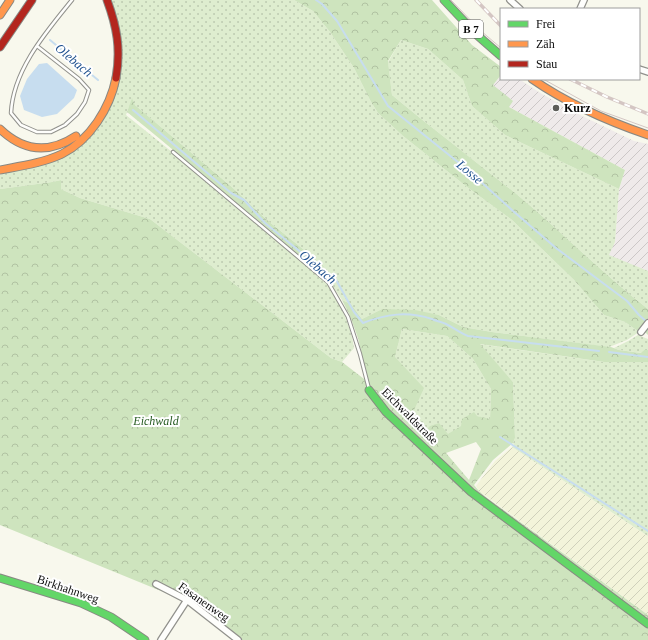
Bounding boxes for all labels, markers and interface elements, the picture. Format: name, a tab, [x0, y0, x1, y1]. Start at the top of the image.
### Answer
legend	[500, 8, 640, 80]
text: Frei	[536, 17, 556, 31]
road number: B 7	[459, 20, 483, 38]
text: Zäh	[536, 37, 555, 51]
water label: Olebach	[52, 40, 96, 80]
text: Stau	[536, 57, 557, 71]
place label: Kurz	[564, 101, 591, 115]
marker: Kurz	[551, 103, 561, 113]
water label: Losse	[453, 156, 486, 187]
water label: Olebach	[296, 247, 340, 287]
street label: Eichwaldstraße	[379, 385, 441, 447]
park label: Eichwald	[132, 414, 180, 428]
street label: Birkhahnweg	[35, 572, 101, 606]
street label: Fasanenweg	[176, 579, 232, 625]

